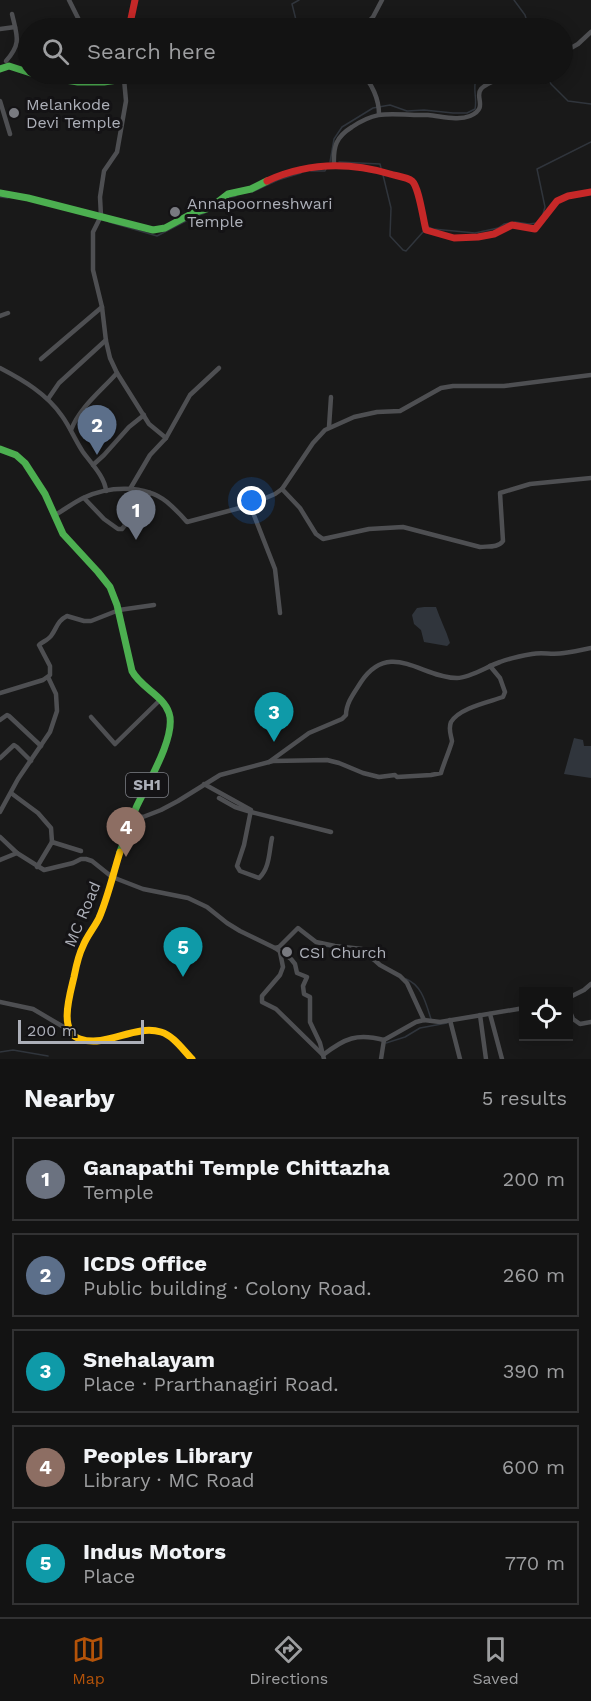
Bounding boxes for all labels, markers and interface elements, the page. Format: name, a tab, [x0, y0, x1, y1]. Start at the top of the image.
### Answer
search box	[18, 18, 573, 84]
icon: search	[39, 35, 72, 68]
text: Search here	[87, 39, 216, 64]
place label: Melankode Devi Temple	[26, 95, 121, 132]
marker: Melankode Devi Temple	[7, 106, 21, 120]
place label: Annapoorneshwari Temple	[187, 194, 333, 231]
marker: Annapoorneshwari Temple	[168, 205, 182, 219]
pin: 2	[78, 406, 116, 455]
your location	[237, 486, 266, 515]
pin: 1	[116, 490, 156, 540]
pin: 3	[254, 692, 294, 742]
road number: SH1	[126, 773, 168, 797]
pin: 4	[106, 808, 146, 857]
street label: MC Road	[60, 879, 105, 950]
pin: 5	[164, 928, 202, 977]
place label: CSI Church	[299, 943, 386, 962]
marker: CSI Church	[280, 945, 294, 959]
map controls	[519, 987, 573, 1041]
button: locate	[519, 987, 573, 1041]
scale bar	[18, 1017, 144, 1044]
text: 200 m	[27, 1021, 77, 1040]
text: Nearby	[24, 1083, 115, 1113]
text: 5 results	[482, 1086, 567, 1110]
text: Ganapathi Temple Chittazha	[83, 1155, 390, 1180]
text: 1	[41, 1167, 50, 1191]
text: 200 m	[503, 1167, 565, 1191]
text: Temple	[83, 1180, 154, 1204]
text: ICDS Office	[83, 1251, 207, 1276]
text: 2	[40, 1263, 51, 1287]
text: 260 m	[503, 1263, 565, 1287]
text: Public building · Colony Road.	[83, 1276, 372, 1300]
text: Snehalayam	[83, 1347, 215, 1372]
text: 3	[40, 1359, 51, 1383]
text: 390 m	[503, 1359, 565, 1383]
text: Place · Prarthanagiri Road.	[83, 1372, 339, 1396]
text: Peoples Library	[83, 1443, 252, 1468]
text: 4	[39, 1455, 52, 1479]
text: 600 m	[502, 1455, 565, 1479]
text: Library · MC Road	[83, 1468, 255, 1492]
text: Indus Motors	[83, 1539, 226, 1564]
text: 5	[40, 1551, 51, 1575]
text: 770 m	[505, 1551, 565, 1575]
text: Place	[83, 1564, 135, 1588]
tab: Map	[72, 1633, 105, 1688]
tab: Directions	[249, 1633, 328, 1688]
tab: Saved	[472, 1633, 519, 1688]

